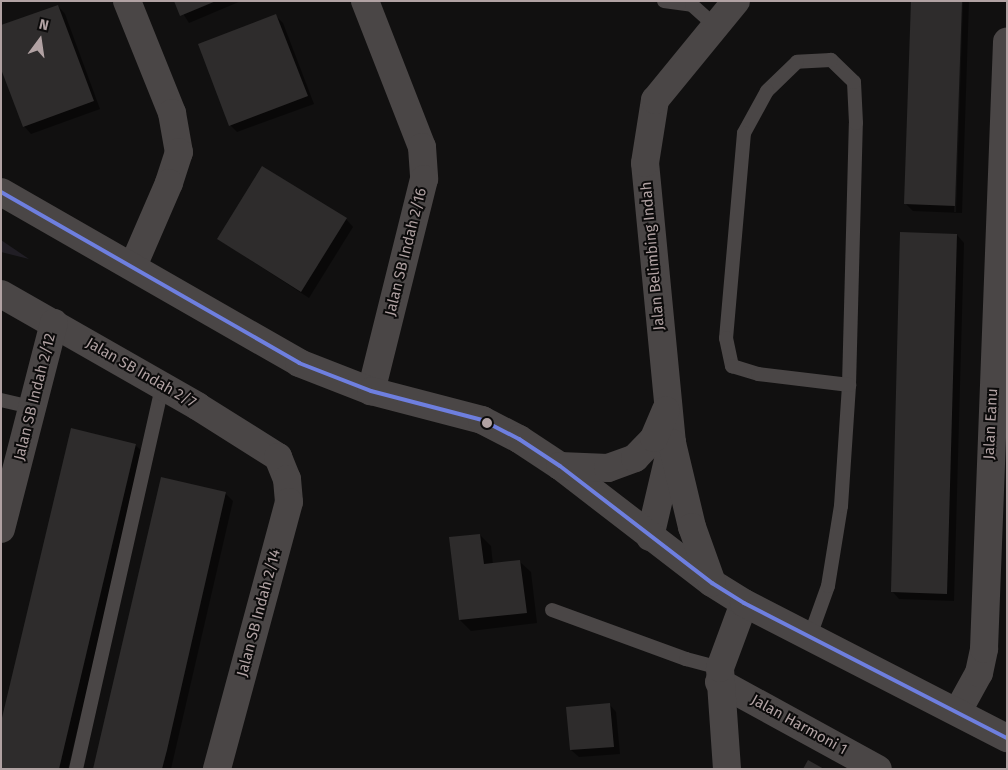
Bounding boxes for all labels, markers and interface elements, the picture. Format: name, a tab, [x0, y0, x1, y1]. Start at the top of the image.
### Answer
north arrow	[15, 15, 65, 65]
text: N	[37, 16, 50, 34]
street label: Jalan Belimbing Indah	[638, 181, 668, 331]
street label: Jalan SB Indah 2/16	[381, 186, 431, 318]
street label: Jalan SB Indah 2/12	[10, 332, 60, 462]
street label: Jalan SB Indah 2/7	[83, 334, 199, 412]
street label: Jalan Eanu	[980, 388, 1002, 460]
unlabelled marker	[482, 418, 492, 428]
street label: Jalan SB Indah 2/14	[233, 547, 285, 679]
street label: Jalan Harmoni 1	[748, 691, 850, 759]

